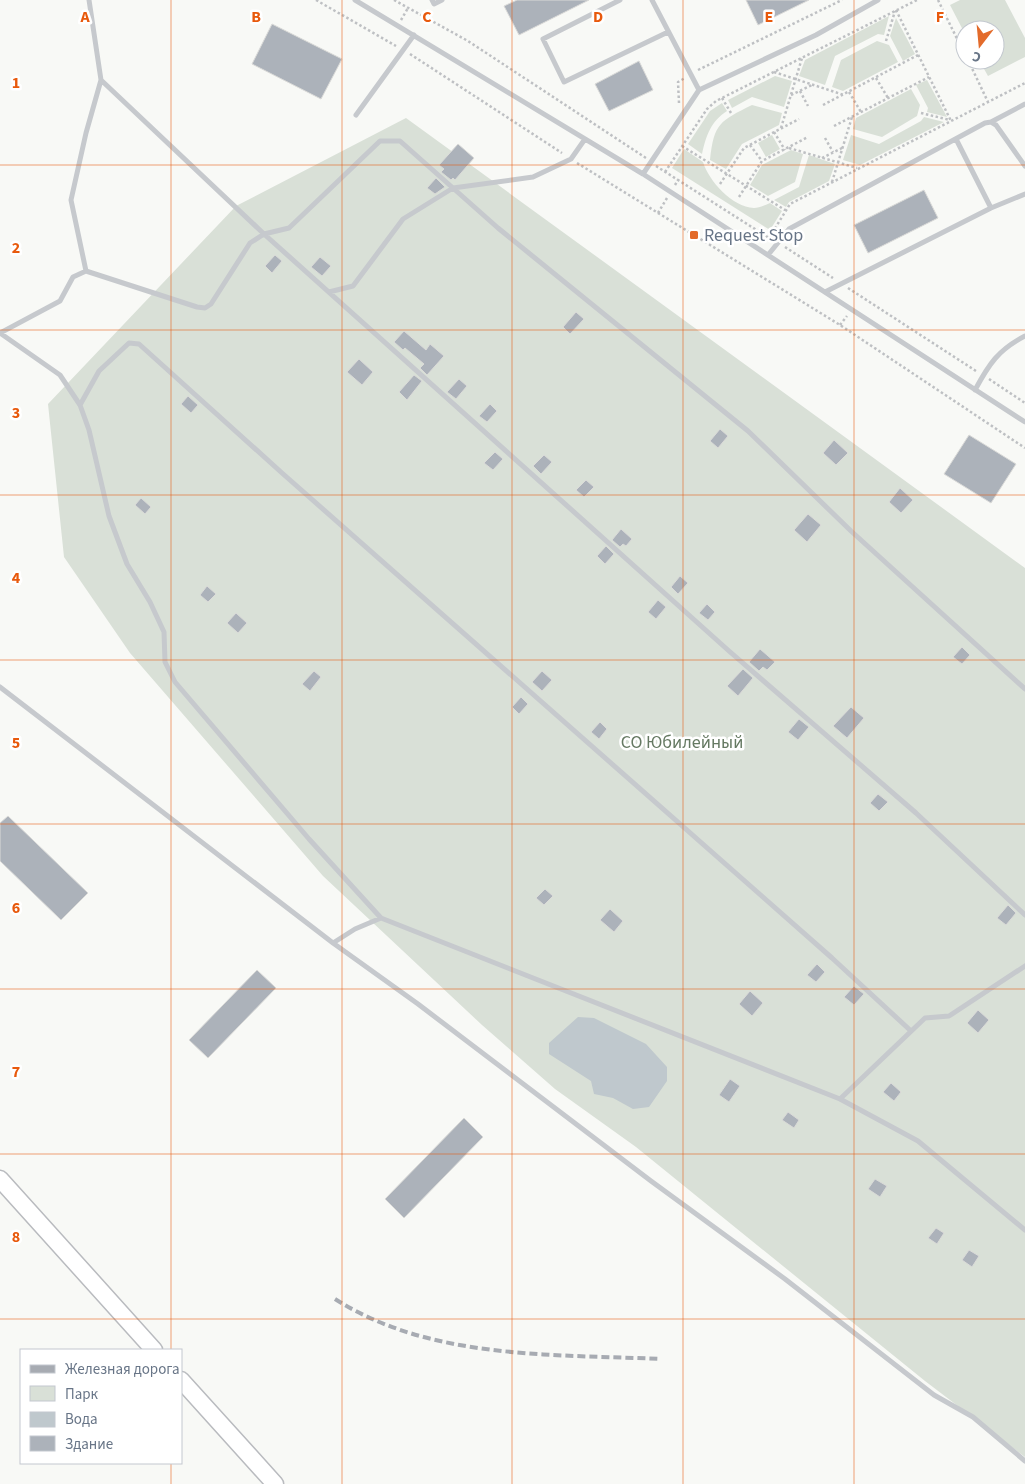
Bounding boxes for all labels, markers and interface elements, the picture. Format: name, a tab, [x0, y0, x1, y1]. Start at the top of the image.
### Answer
text: A	[79, 6, 90, 28]
text: B	[251, 6, 261, 28]
text: C	[422, 6, 432, 28]
text: D	[593, 6, 603, 28]
text: E	[765, 6, 773, 28]
text: F	[936, 6, 944, 28]
north arrow	[955, 20, 1005, 70]
text: С	[970, 46, 983, 67]
text: 1	[12, 72, 20, 94]
place label: Request Stop	[704, 223, 803, 248]
marker: Request Stop	[688, 229, 700, 241]
text: 2	[12, 237, 20, 259]
text: 3	[12, 402, 20, 424]
text: 4	[12, 567, 21, 589]
park label: СО Юбилейный	[621, 730, 743, 755]
text: 5	[12, 732, 20, 754]
text: 6	[12, 897, 20, 919]
text: 7	[12, 1061, 20, 1083]
text: 8	[12, 1226, 20, 1248]
legend	[20, 1349, 182, 1464]
text: Железная дорога	[65, 1359, 180, 1380]
text: Парк	[65, 1384, 99, 1405]
text: Вода	[65, 1409, 98, 1430]
text: Здание	[65, 1434, 113, 1455]

